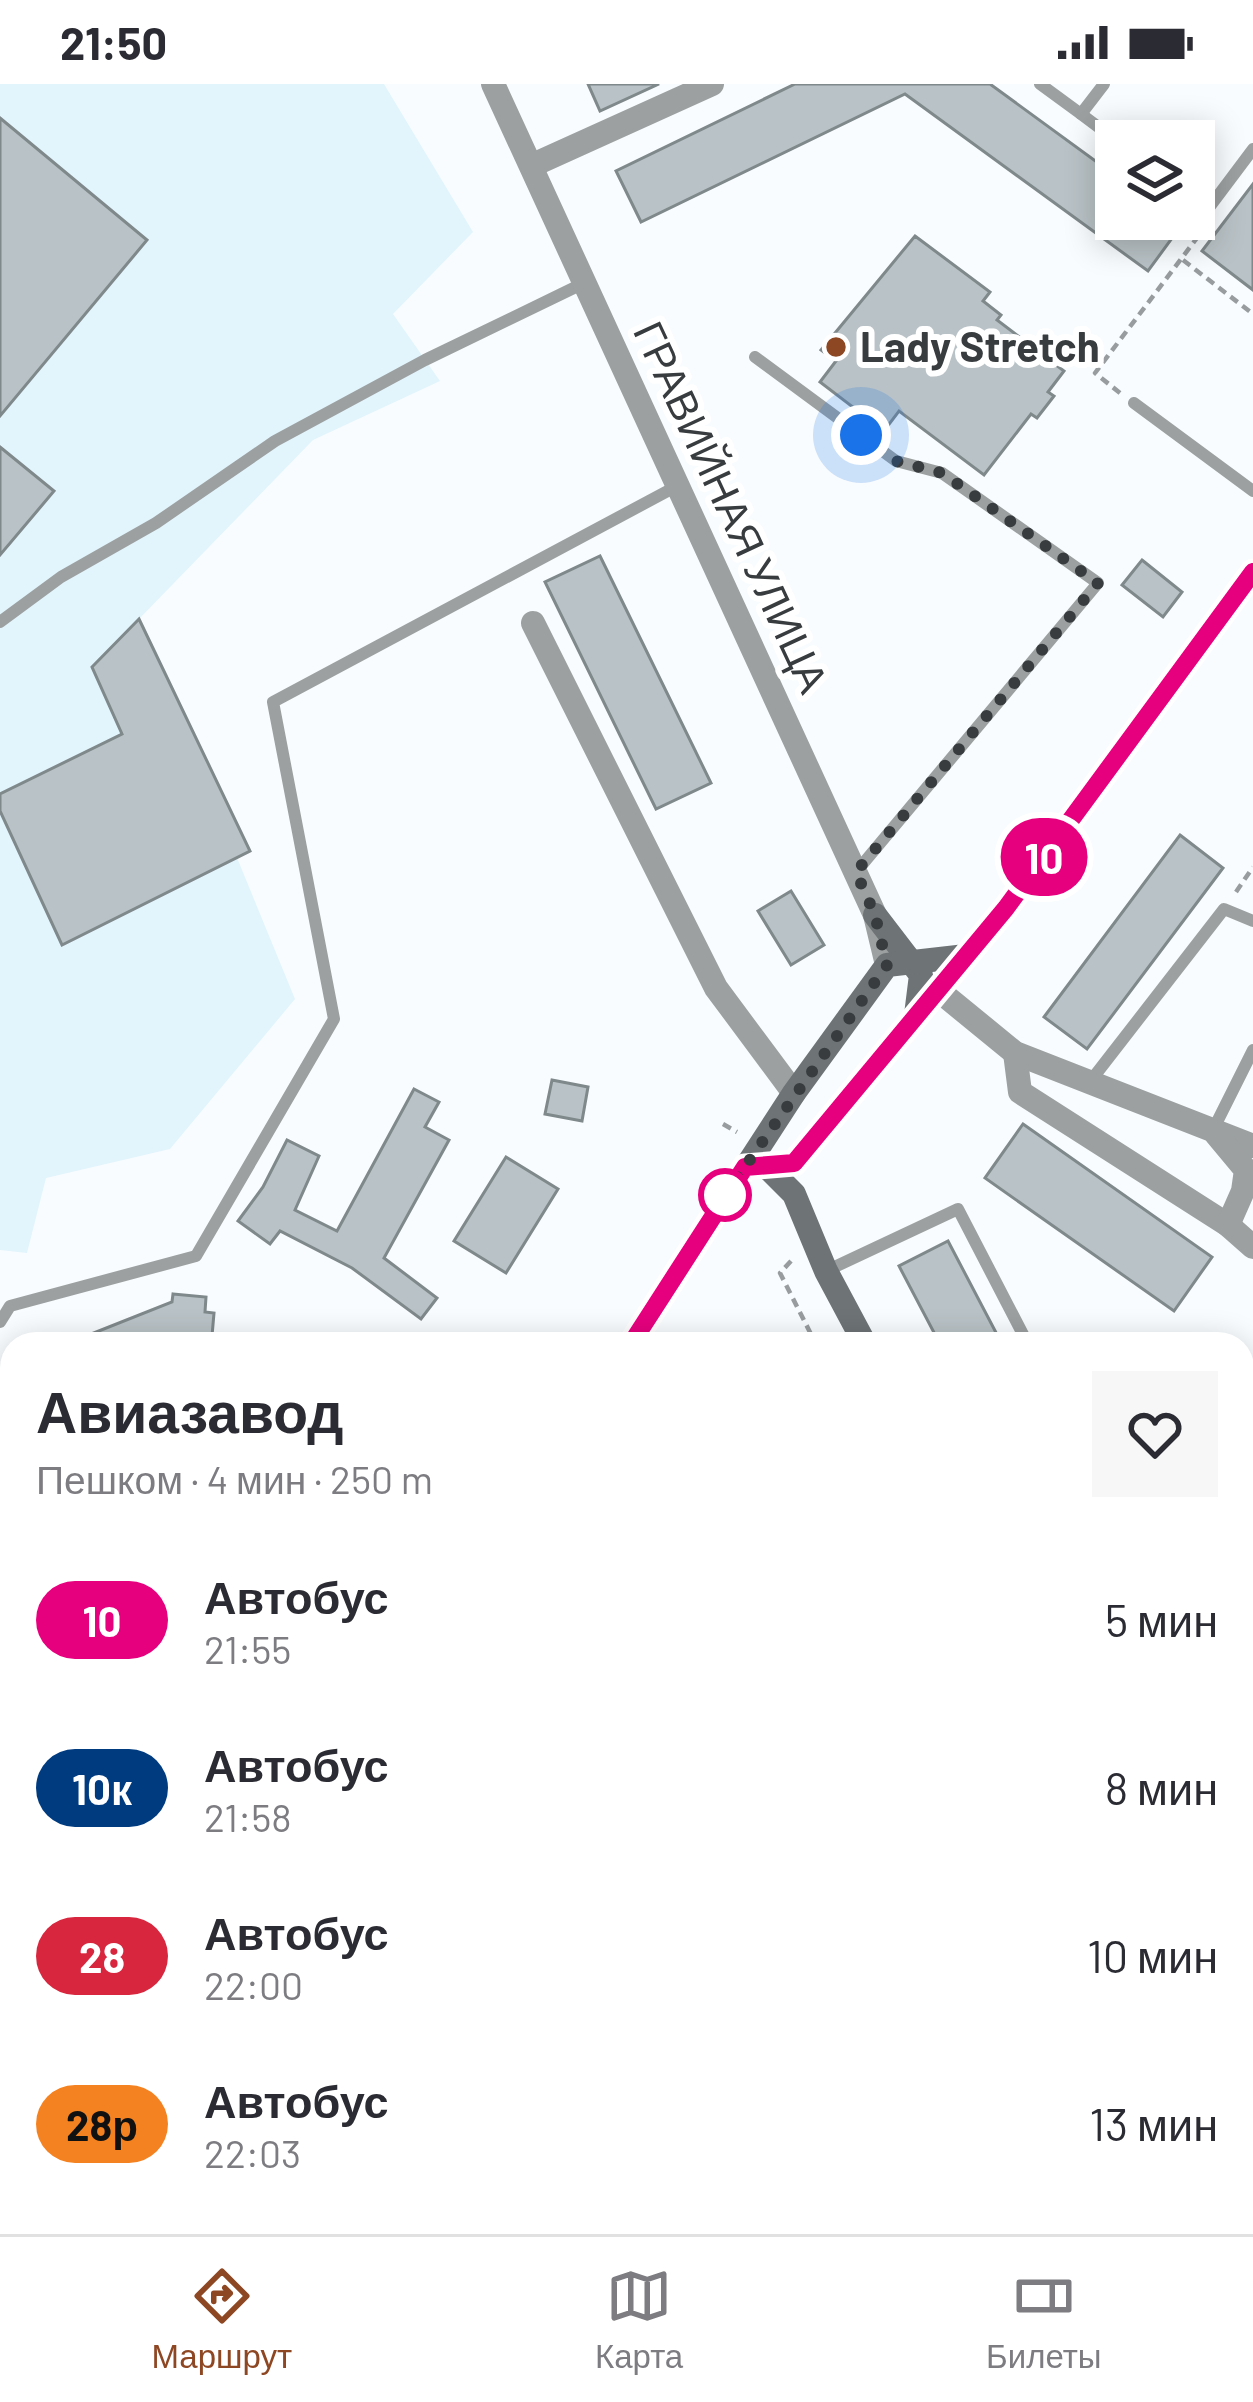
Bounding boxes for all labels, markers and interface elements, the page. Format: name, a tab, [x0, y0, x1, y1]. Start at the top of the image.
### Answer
text: 21:50	[60, 15, 167, 69]
map controls	[1095, 120, 1215, 240]
button: layers	[1095, 120, 1215, 240]
street label: ГРАВИЙНАЯ УЛИЦА	[624, 313, 841, 700]
place label: Lady Stretch	[860, 320, 1100, 371]
marker: Lady Stretch	[823, 334, 849, 360]
your location	[831, 405, 891, 465]
line badge: 10	[990, 818, 1098, 896]
text: 10	[1025, 832, 1063, 882]
unlabelled marker	[700, 1170, 750, 1220]
button: heart	[1092, 1371, 1218, 1497]
text: Авиазавод	[36, 1376, 343, 1444]
text: Пешком · 4 мин · 250 m	[36, 1455, 433, 1502]
text: Автобус	[204, 1569, 389, 1623]
text: 5 мин	[1105, 1592, 1218, 1646]
text: 10	[83, 1595, 121, 1645]
text: 21:55	[204, 1625, 291, 1672]
text: Автобус	[204, 1737, 389, 1791]
text: 8 мин	[1105, 1760, 1218, 1814]
text: 10к	[72, 1763, 132, 1813]
text: 21:58	[204, 1793, 292, 1840]
text: Автобус	[204, 1905, 389, 1959]
text: 10 мин	[1087, 1928, 1218, 1982]
text: 28	[79, 1931, 125, 1981]
text: 22:00	[204, 1961, 303, 2008]
text: Автобус	[204, 2073, 389, 2127]
text: 13 мин	[1089, 2096, 1218, 2150]
text: 28р	[66, 2099, 138, 2149]
text: 22:03	[204, 2129, 301, 2176]
tab: Маршрут	[151, 2263, 292, 2376]
tab: Карта	[595, 2263, 683, 2376]
tab: Билеты	[986, 2263, 1102, 2376]

